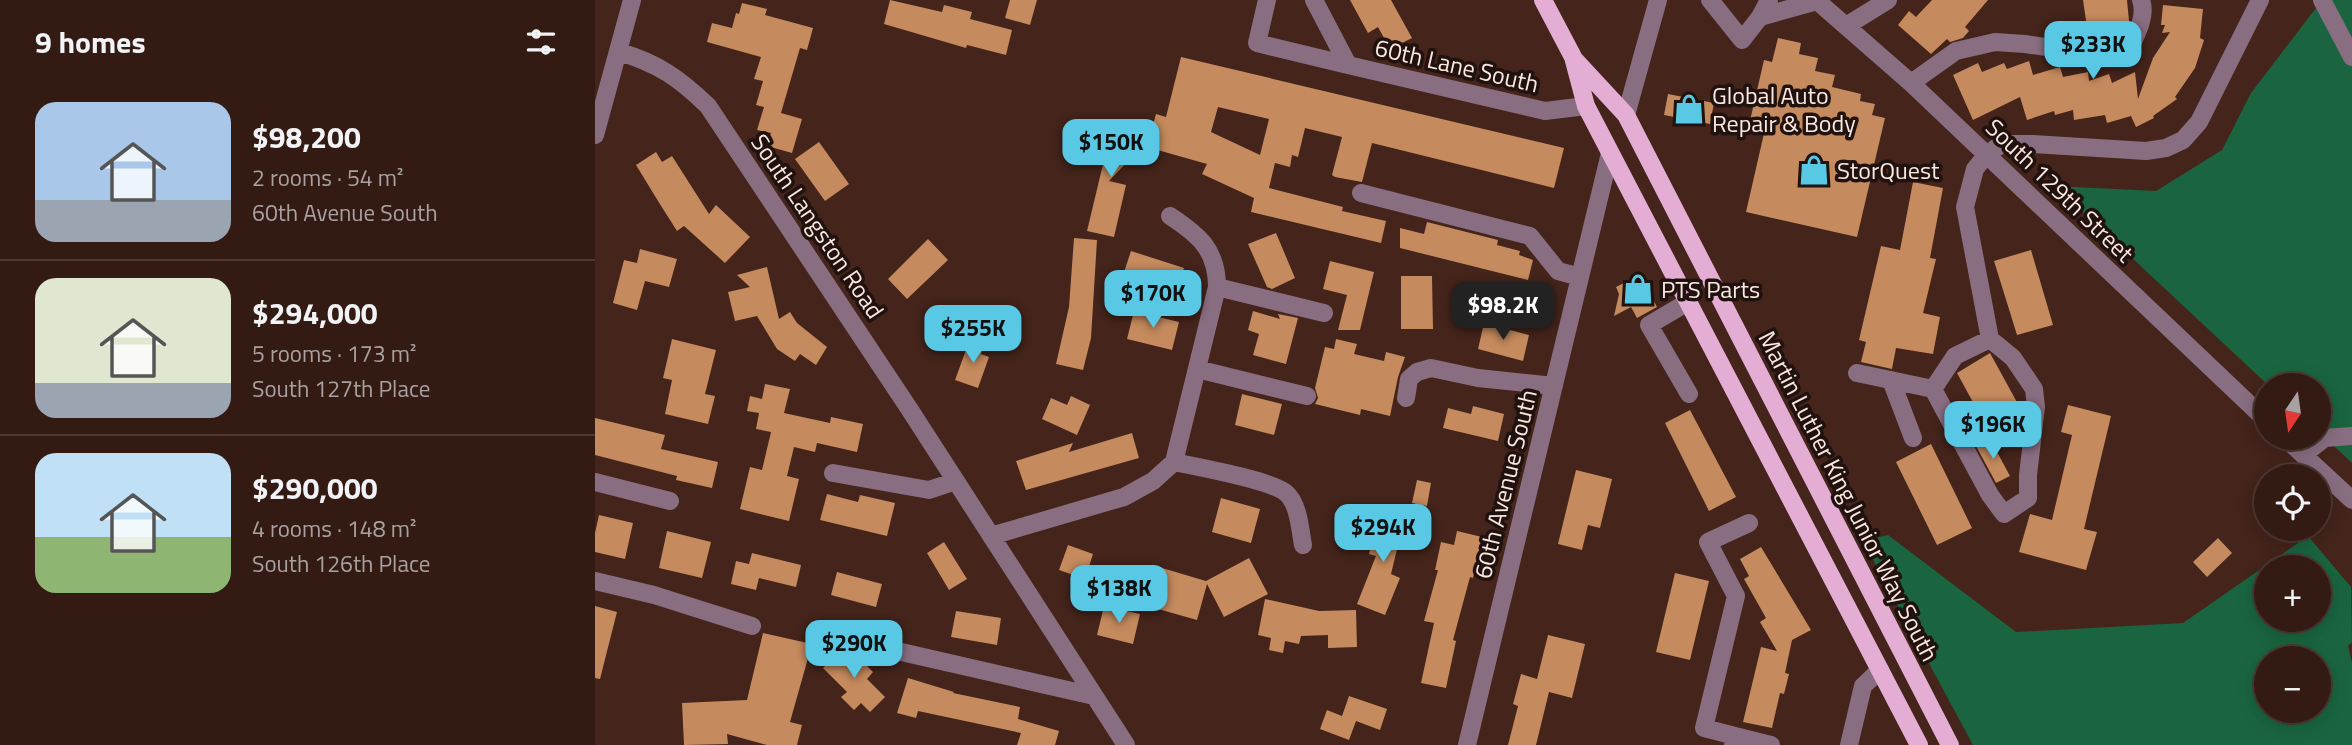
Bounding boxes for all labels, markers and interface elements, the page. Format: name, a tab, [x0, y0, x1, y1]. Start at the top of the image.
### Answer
text: 9 homes	[35, 19, 146, 65]
pin: $233K	[2044, 22, 2142, 81]
icon: filters	[522, 23, 560, 61]
text: $233K	[2060, 26, 2126, 61]
street label: 60th Lane South	[1372, 29, 1542, 101]
place label: Global Auto Repair & Body	[1712, 77, 1856, 141]
shop icon: Global Auto Repair & Body	[1672, 92, 1706, 126]
street label: South 129th Street	[1978, 110, 2143, 271]
text: $98,200	[252, 114, 361, 160]
pin: $150K	[1062, 120, 1160, 179]
text: $150K	[1078, 124, 1144, 159]
street label: South Langston Road	[743, 126, 893, 326]
icon: home	[91, 130, 175, 214]
place label: StorQuest	[1837, 152, 1940, 188]
shop icon: StorQuest	[1797, 153, 1831, 187]
text: 2 rooms · 54 m²	[252, 160, 403, 195]
text: 60th Avenue South	[252, 195, 438, 230]
pin: $170K	[1104, 270, 1202, 330]
place label: PTS Parts	[1661, 271, 1760, 307]
shop icon: PTS Parts	[1621, 272, 1655, 306]
text: $170K	[1120, 275, 1186, 310]
pin: $98.2K	[1446, 282, 1560, 342]
text: $98.2K	[1467, 287, 1539, 322]
text: $294,000	[252, 290, 378, 336]
icon: home	[91, 306, 175, 390]
pin: $255K	[924, 306, 1022, 365]
text: $255K	[940, 310, 1006, 345]
street label: Martin Luther King Junior Way South	[1750, 325, 1948, 667]
text: 5 rooms · 173 m²	[252, 336, 416, 371]
text: South 127th Place	[252, 371, 430, 406]
north arrow	[2254, 373, 2331, 450]
map controls	[2254, 373, 2331, 723]
street label: 60th Avenue South	[1464, 386, 1546, 582]
pin: $196K	[1944, 402, 2042, 461]
text: $196K	[1960, 406, 2026, 441]
button: locate	[2254, 464, 2331, 541]
text: $290,000	[252, 465, 378, 511]
icon: home	[91, 481, 175, 565]
pin: $294K	[1334, 504, 1432, 564]
text: $294K	[1350, 509, 1416, 544]
text: 4 rooms · 148 m²	[252, 511, 416, 546]
text: South 126th Place	[252, 546, 430, 581]
button: +	[2254, 555, 2331, 632]
pin: $138K	[1070, 566, 1168, 625]
text: $138K	[1086, 570, 1152, 605]
pin: $290K	[805, 620, 903, 680]
text: $290K	[821, 625, 887, 660]
button: −	[2254, 646, 2331, 723]

